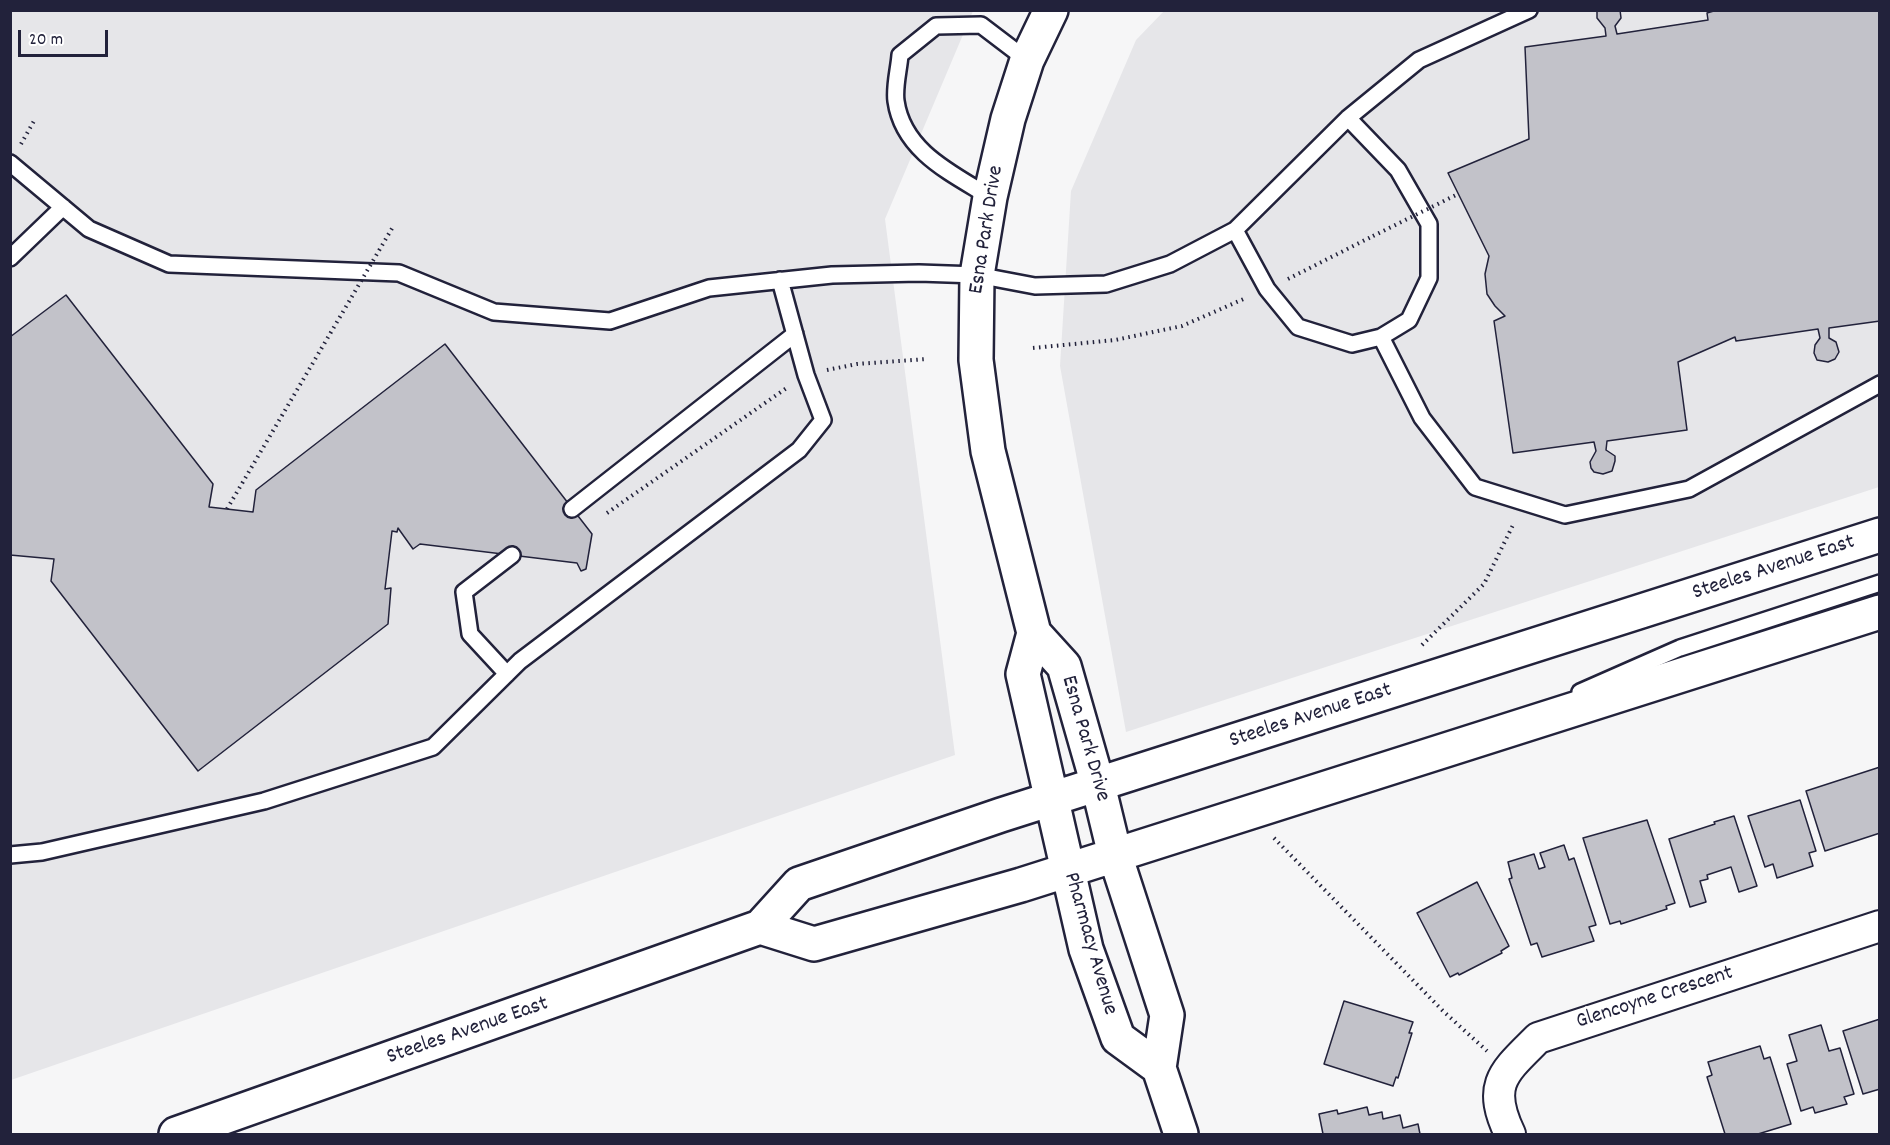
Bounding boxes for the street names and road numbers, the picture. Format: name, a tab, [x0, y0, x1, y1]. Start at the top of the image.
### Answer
street label: Esna Park Drive	[965, 164, 1011, 296]
street label: Steeles Avenue East	[1689, 530, 1859, 608]
street label: Esna Park Drive	[1053, 673, 1115, 805]
street label: Steeles Avenue East	[1226, 678, 1396, 756]
street label: Pharmacy Avenue	[1056, 870, 1122, 1018]
street label: Glencoyne Crescent	[1573, 961, 1737, 1037]
street label: Steeles Avenue East	[384, 992, 552, 1072]

